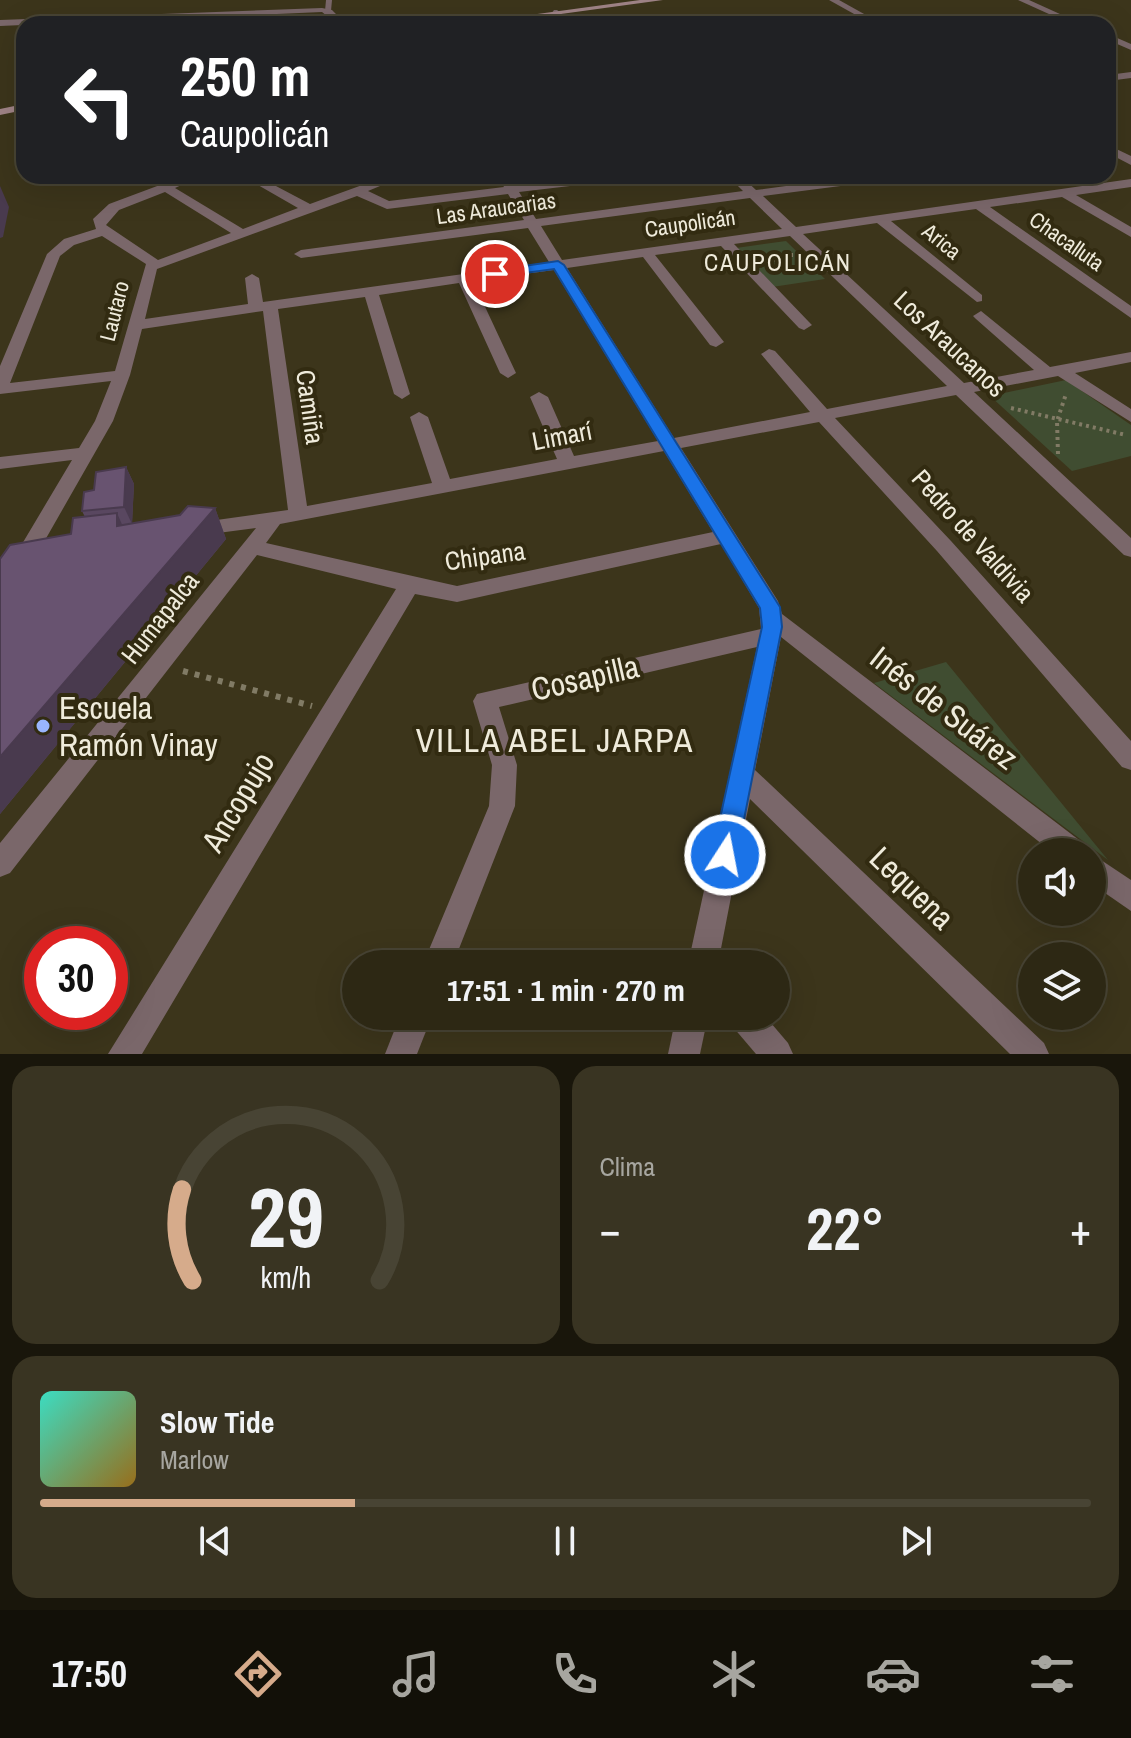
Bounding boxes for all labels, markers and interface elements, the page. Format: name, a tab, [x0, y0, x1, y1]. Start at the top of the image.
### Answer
text: 250 m	[180, 38, 310, 113]
icon: left	[48, 48, 152, 152]
text: Caupolicán	[180, 110, 329, 158]
street label: Las Araucarias	[434, 185, 558, 231]
street label: Caupolicán	[643, 202, 737, 244]
street label: Chacalluta	[1023, 204, 1111, 278]
street label: Arica	[915, 215, 968, 266]
pin	[461, 240, 529, 308]
district label: CAUPOLICÁN	[704, 246, 852, 278]
icon: arrive	[473, 252, 517, 296]
street label: Lautaro	[92, 278, 136, 344]
street label: Los Araucanos	[887, 283, 1014, 405]
street label: Camiña	[288, 368, 333, 446]
street label: Limarí	[529, 412, 596, 458]
street label: Pedro de Valdivia	[904, 462, 1043, 610]
street label: Chipana	[443, 533, 527, 578]
street label: Humapalca	[113, 564, 207, 671]
street label: Inés de Suárez	[862, 636, 1027, 779]
street label: Cosapilla	[527, 644, 643, 711]
place label: Escuela Ramón Vinay	[59, 686, 218, 766]
marker: Escuela Ramón Vinay	[34, 717, 52, 735]
district label: VILLA ABEL JARPA	[416, 717, 694, 763]
street label: Ancopujo	[190, 744, 284, 861]
position arrow	[683, 813, 767, 897]
street label: Lequena	[861, 837, 964, 939]
map controls	[1018, 838, 1106, 1030]
button: sound	[1018, 838, 1106, 926]
speed limit sign: 30	[24, 926, 128, 1030]
button: layers	[1018, 942, 1106, 1030]
text: 17:51 · 1 min · 270 m	[447, 970, 685, 1010]
text: Clima	[600, 1149, 655, 1184]
text: 29	[248, 1161, 324, 1273]
text: 22°	[806, 1188, 885, 1269]
text: −	[600, 1199, 621, 1259]
text: +	[1070, 1199, 1091, 1259]
text: km/h	[260, 1258, 311, 1297]
text: Slow Tide	[160, 1402, 274, 1442]
text: Marlow	[160, 1442, 229, 1477]
icon: previous	[193, 1519, 237, 1563]
icon: pause	[543, 1519, 587, 1563]
icon: next	[894, 1519, 938, 1563]
icon: directions	[230, 1646, 286, 1702]
icon: music	[388, 1646, 444, 1702]
icon: phone	[547, 1646, 603, 1702]
icon: climate	[706, 1646, 762, 1702]
icon: car	[865, 1646, 921, 1702]
icon: filters	[1024, 1646, 1080, 1702]
text: 17:50	[51, 1650, 127, 1698]

